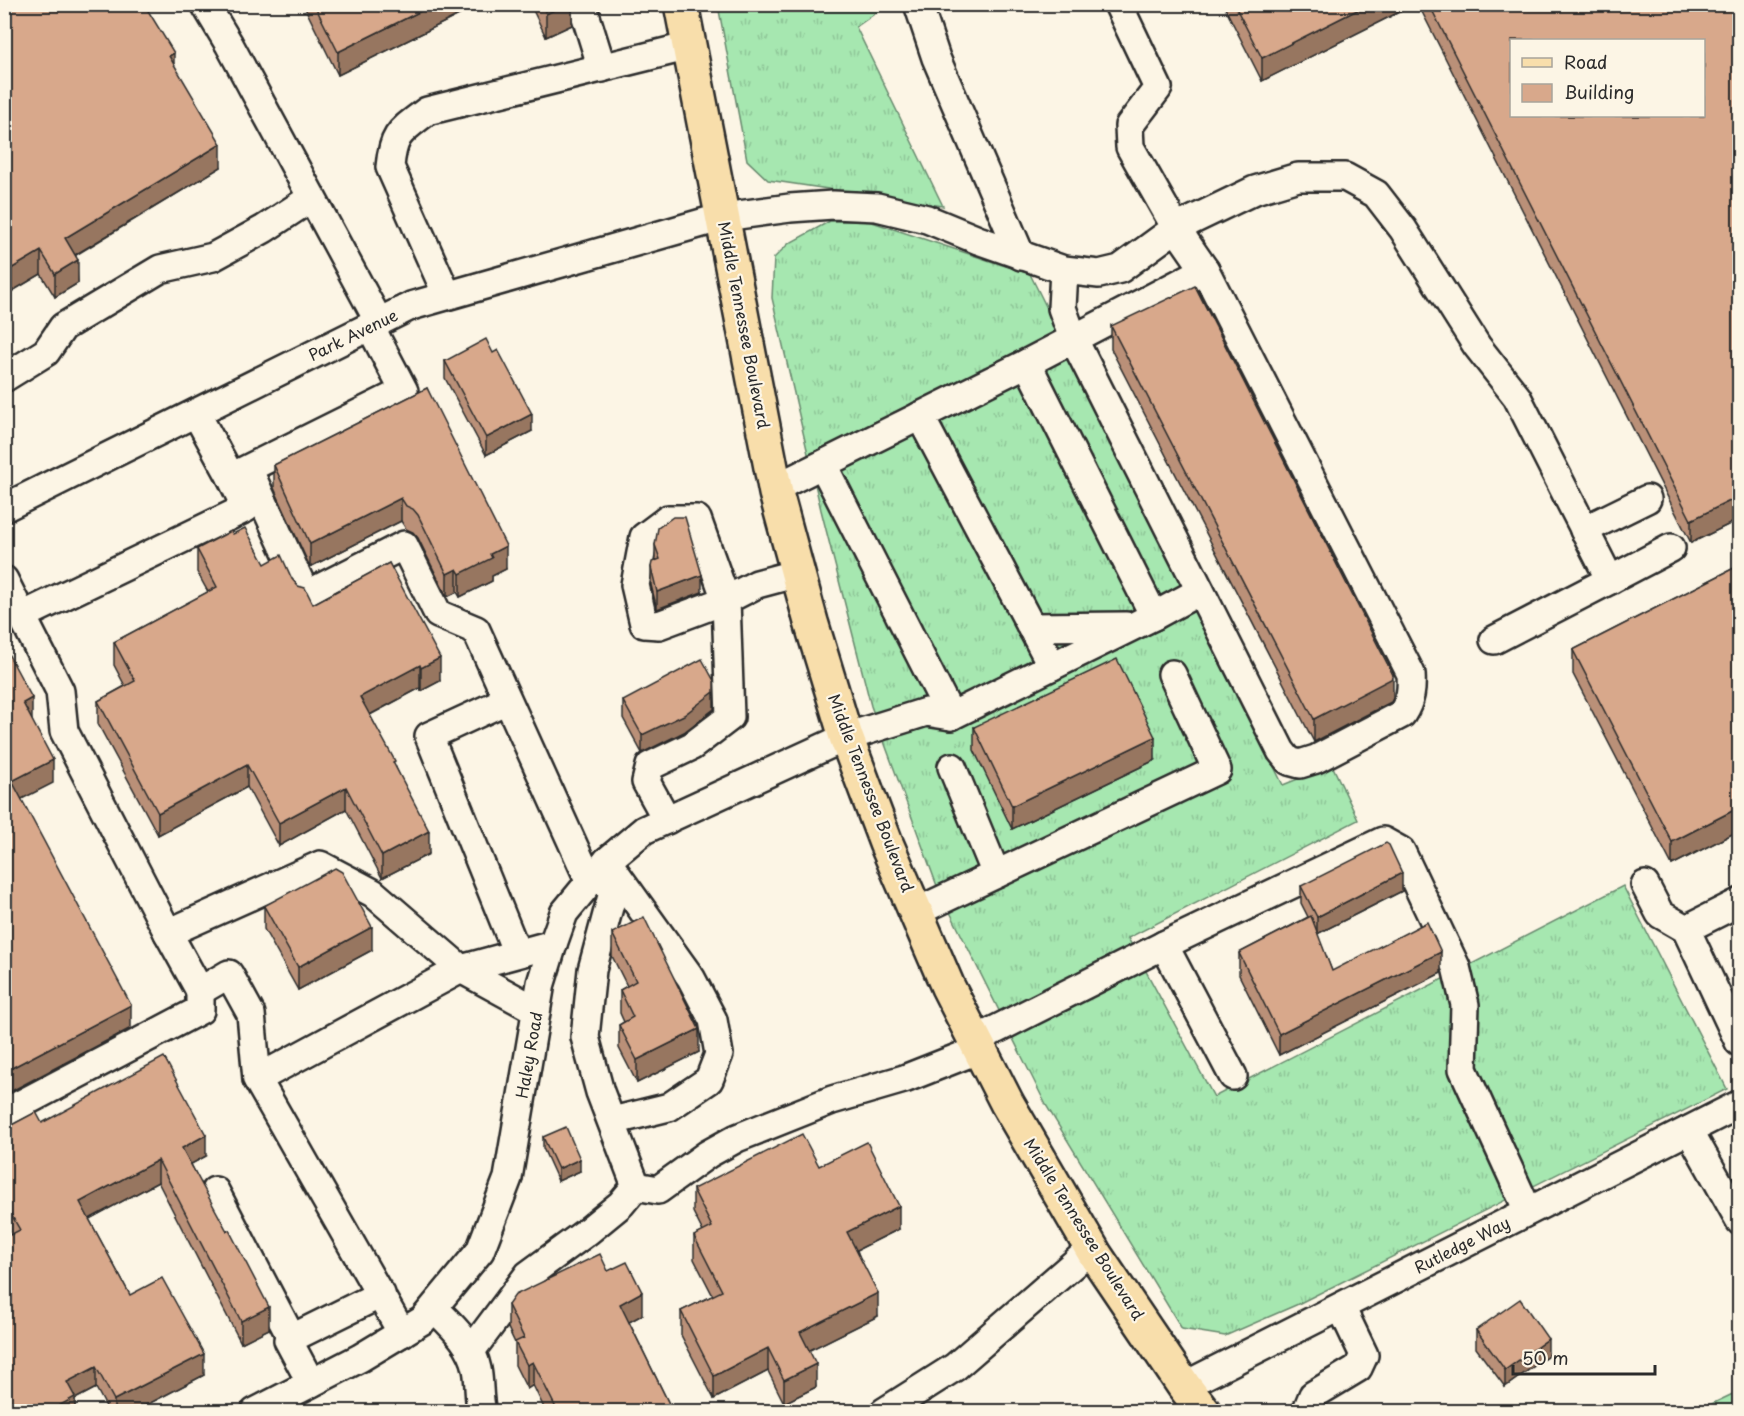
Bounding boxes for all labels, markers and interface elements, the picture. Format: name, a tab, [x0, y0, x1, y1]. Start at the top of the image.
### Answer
legend	[1510, 39, 1705, 117]
text: Road	[1564, 48, 1608, 75]
text: Building	[1564, 78, 1634, 105]
street label: Middle Tennessee Boulevard	[713, 219, 777, 431]
street label: Park Avenue	[304, 302, 401, 366]
street label: Middle Tennessee Boulevard	[823, 690, 921, 895]
street label: Haley Road	[509, 1010, 547, 1100]
street label: Middle Tennessee Boulevard	[1019, 1133, 1151, 1324]
street label: Rutledge Way	[1409, 1210, 1514, 1279]
scale bar	[1513, 1338, 1656, 1376]
text: 50 m	[1522, 1344, 1569, 1371]

